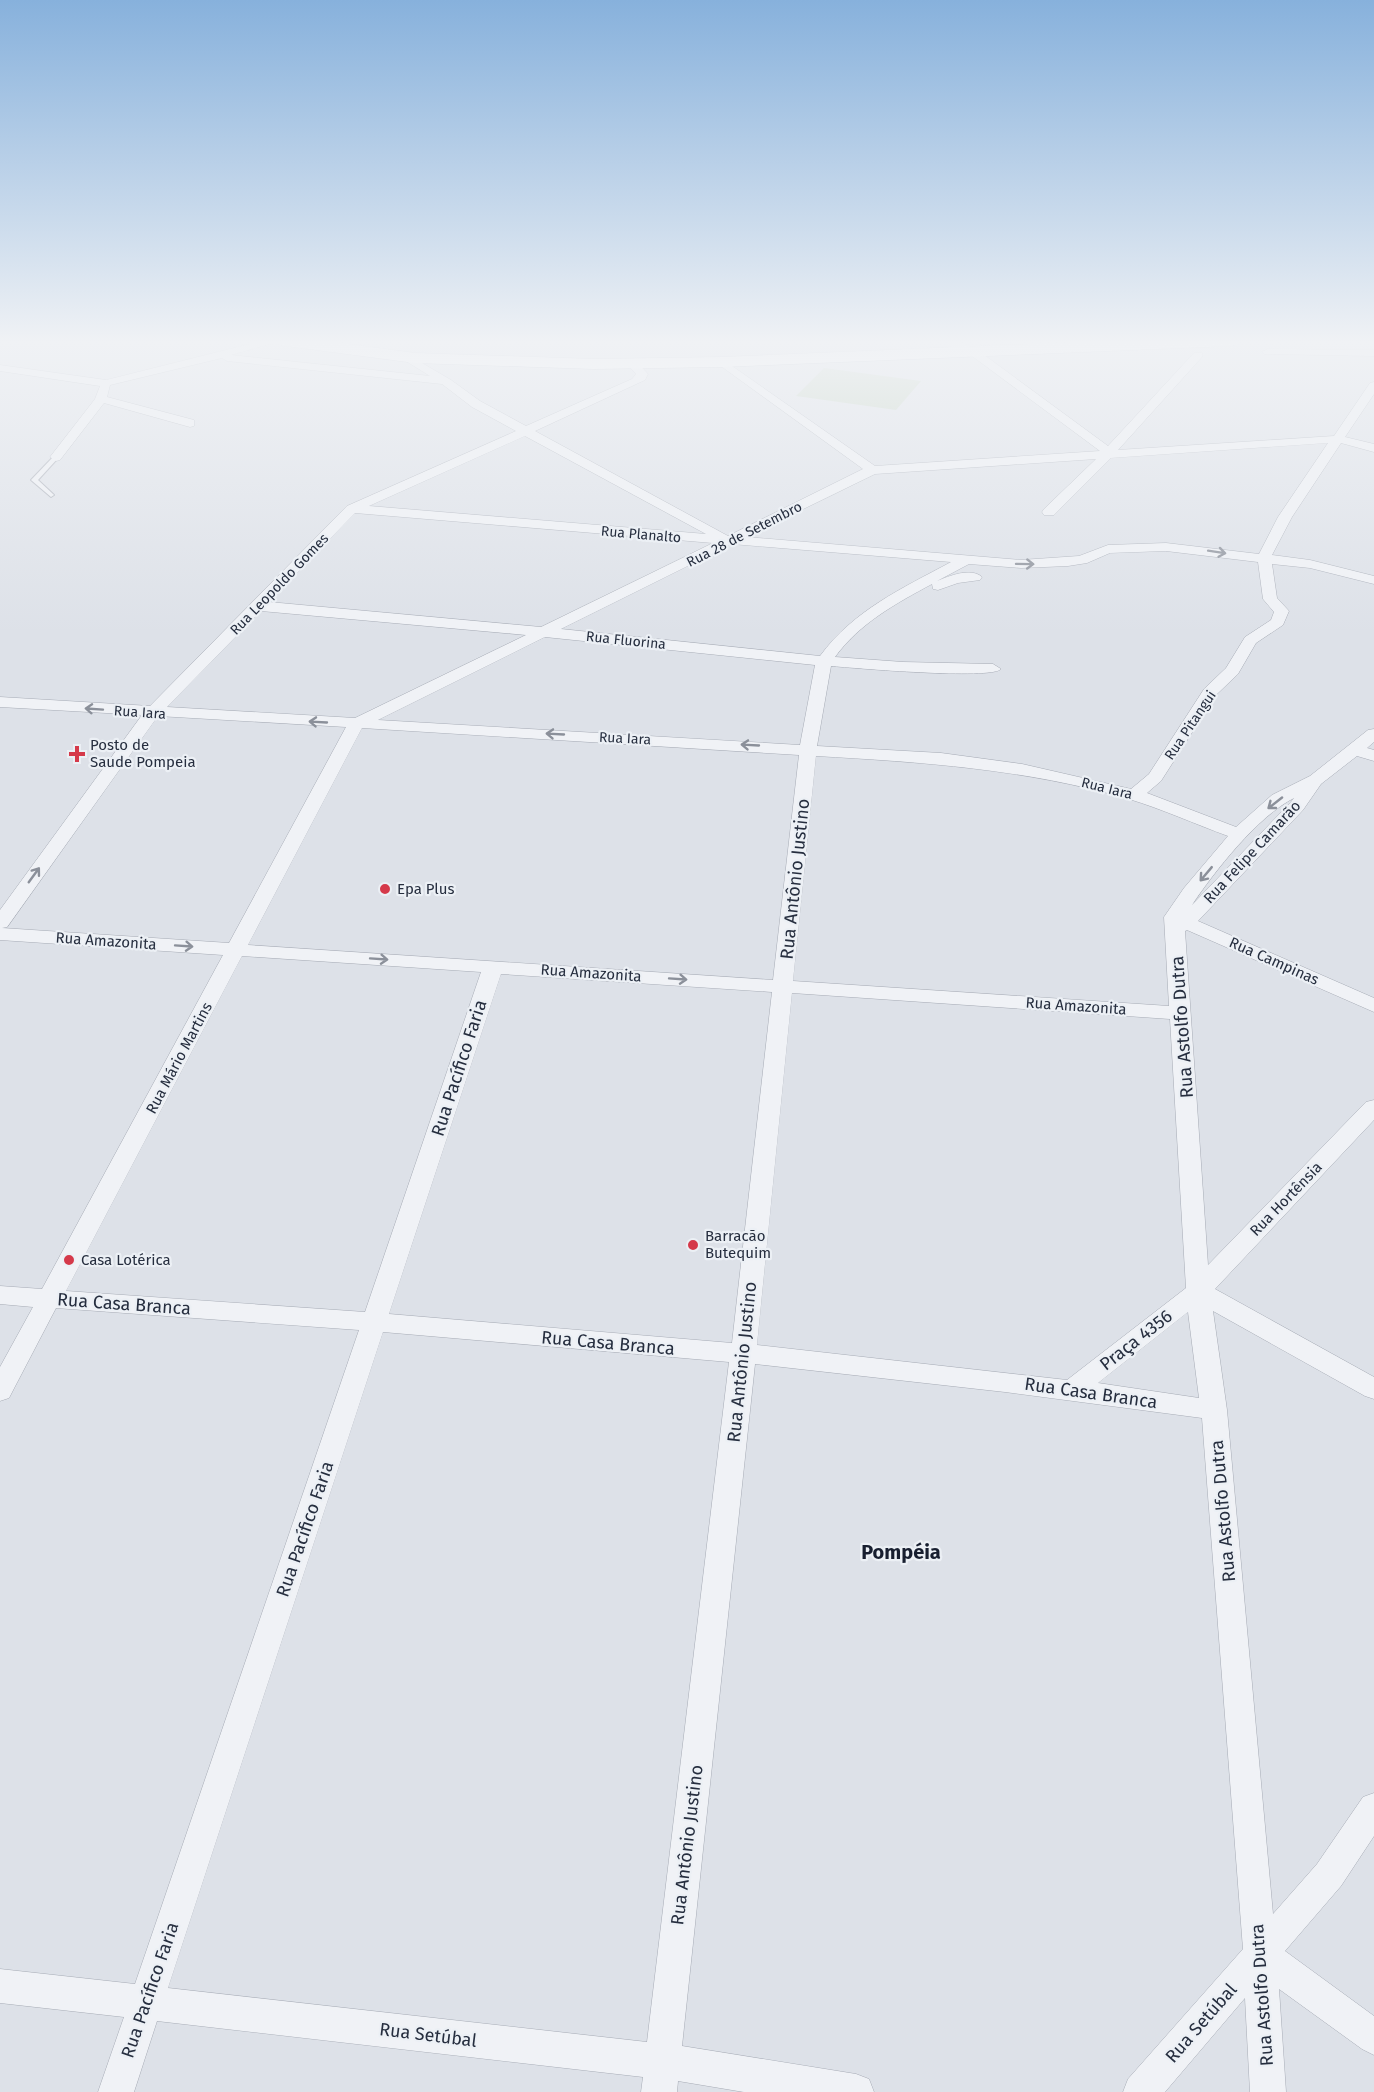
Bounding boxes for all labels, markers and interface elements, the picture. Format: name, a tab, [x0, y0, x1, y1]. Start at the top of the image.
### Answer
street label: Rua 28 de Setembro	[684, 498, 805, 571]
street label: Rua Planalto	[600, 523, 682, 546]
street label: Rua Leopoldo Gomes	[227, 530, 332, 639]
one-way arrow	[1206, 546, 1226, 557]
one-way arrow	[1014, 558, 1034, 570]
street label: Rua Fluorina	[585, 628, 667, 653]
street label: Rua Pitangui	[1161, 687, 1220, 763]
street label: Rua Iara	[113, 702, 167, 723]
one-way arrow	[84, 703, 104, 714]
one-way arrow	[309, 716, 329, 727]
one-way arrow	[545, 729, 565, 740]
street label: Rua Iara	[598, 729, 652, 748]
place label: Posto de Saude Pompeia	[90, 736, 196, 771]
one-way arrow	[740, 740, 760, 751]
marker: Posto de Saude Pompeia	[68, 745, 86, 763]
street label: Rua Iara	[1079, 774, 1134, 803]
one-way arrow	[1267, 796, 1283, 809]
street label: Rua Felipe Camarão	[1200, 797, 1304, 907]
street label: Rua Antônio Justino	[776, 798, 814, 960]
one-way arrow	[1199, 866, 1212, 882]
one-way arrow	[28, 868, 41, 884]
place label: Epa Plus	[397, 880, 454, 898]
marker: Epa Plus	[378, 882, 392, 896]
street label: Rua Amazonita	[55, 928, 157, 954]
street label: Rua Campinas	[1226, 933, 1322, 989]
one-way arrow	[174, 941, 194, 952]
one-way arrow	[368, 954, 388, 965]
street label: Rua Astolfo Dutra	[1166, 955, 1198, 1099]
street label: Rua Amazonita	[540, 960, 642, 986]
one-way arrow	[668, 974, 688, 985]
street label: Rua Amazonita	[1025, 993, 1127, 1019]
street label: Rua Pacífico Faria	[427, 997, 491, 1139]
street label: Rua Mário Martins	[142, 999, 216, 1117]
street label: Rua Hortênsia	[1246, 1158, 1326, 1240]
place label: Barracão Butequim	[705, 1227, 771, 1262]
marker: Barracão Butequim	[686, 1238, 700, 1252]
place label: Casa Lotérica	[81, 1251, 171, 1269]
marker: Casa Lotérica	[62, 1253, 76, 1267]
street label: Rua Antônio Justino	[723, 1281, 761, 1443]
street label: Rua Casa Branca	[56, 1288, 192, 1320]
street label: Praça 4356	[1095, 1305, 1177, 1375]
street label: Rua Casa Branca	[540, 1326, 676, 1360]
street label: Rua Casa Branca	[1023, 1373, 1159, 1413]
street label: Rua Astolfo Dutra	[1206, 1439, 1240, 1583]
street label: Rua Pacífico Faria	[271, 1458, 339, 1600]
district label: Pompéia	[861, 1540, 941, 1564]
street label: Rua Antônio Justino	[666, 1764, 708, 1926]
street label: Rua Pacífico Faria	[116, 1919, 184, 2061]
street label: Rua Astolfo Dutra	[1246, 1923, 1278, 2067]
street label: Rua Setúbal	[1161, 1979, 1241, 2067]
street label: Rua Setúbal	[378, 2018, 478, 2052]

